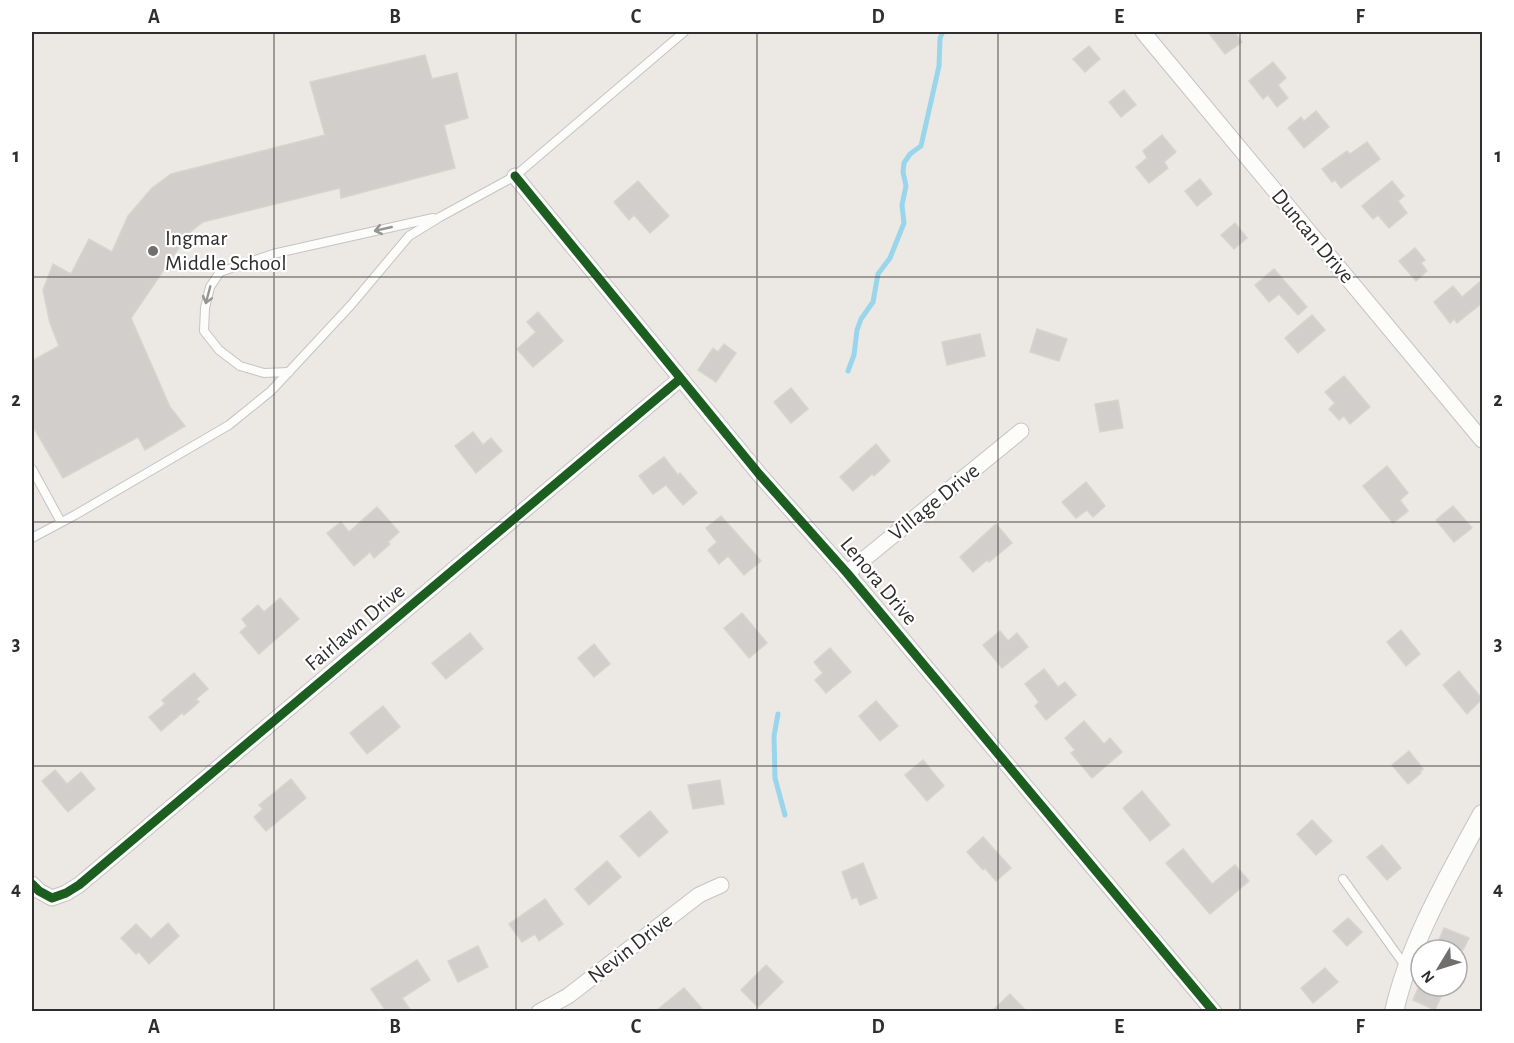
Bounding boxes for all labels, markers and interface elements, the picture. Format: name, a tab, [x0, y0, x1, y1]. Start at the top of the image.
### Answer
text: A	[148, 7, 160, 27]
text: B	[389, 7, 401, 27]
text: C	[631, 7, 642, 27]
text: D	[871, 7, 885, 27]
text: E	[1114, 7, 1124, 27]
text: F	[1355, 7, 1365, 27]
text: 1	[12, 146, 20, 166]
text: 1	[1494, 146, 1502, 166]
street label: Duncan Drive	[1267, 185, 1359, 287]
one-way arrow	[374, 224, 393, 236]
place label: Ingmar Middle School	[165, 227, 287, 274]
marker: Ingmar Middle School	[146, 244, 160, 258]
one-way arrow	[202, 285, 213, 304]
text: 2	[11, 390, 21, 410]
text: 2	[1493, 390, 1503, 410]
street label: Village Drive	[885, 459, 983, 545]
street label: Lenora Drive	[836, 533, 922, 629]
street label: Fairlawn Drive	[301, 579, 409, 675]
text: 3	[12, 634, 20, 654]
text: 3	[1494, 634, 1502, 654]
text: 4	[11, 879, 21, 899]
text: 4	[1493, 879, 1503, 899]
street label: Nevin Drive	[584, 909, 676, 987]
north arrow	[1409, 938, 1469, 998]
text: N	[1418, 967, 1438, 986]
text: A	[148, 1017, 160, 1037]
text: B	[389, 1017, 401, 1037]
text: C	[631, 1017, 642, 1037]
text: D	[871, 1017, 885, 1037]
text: E	[1114, 1017, 1124, 1037]
text: F	[1355, 1017, 1365, 1037]

